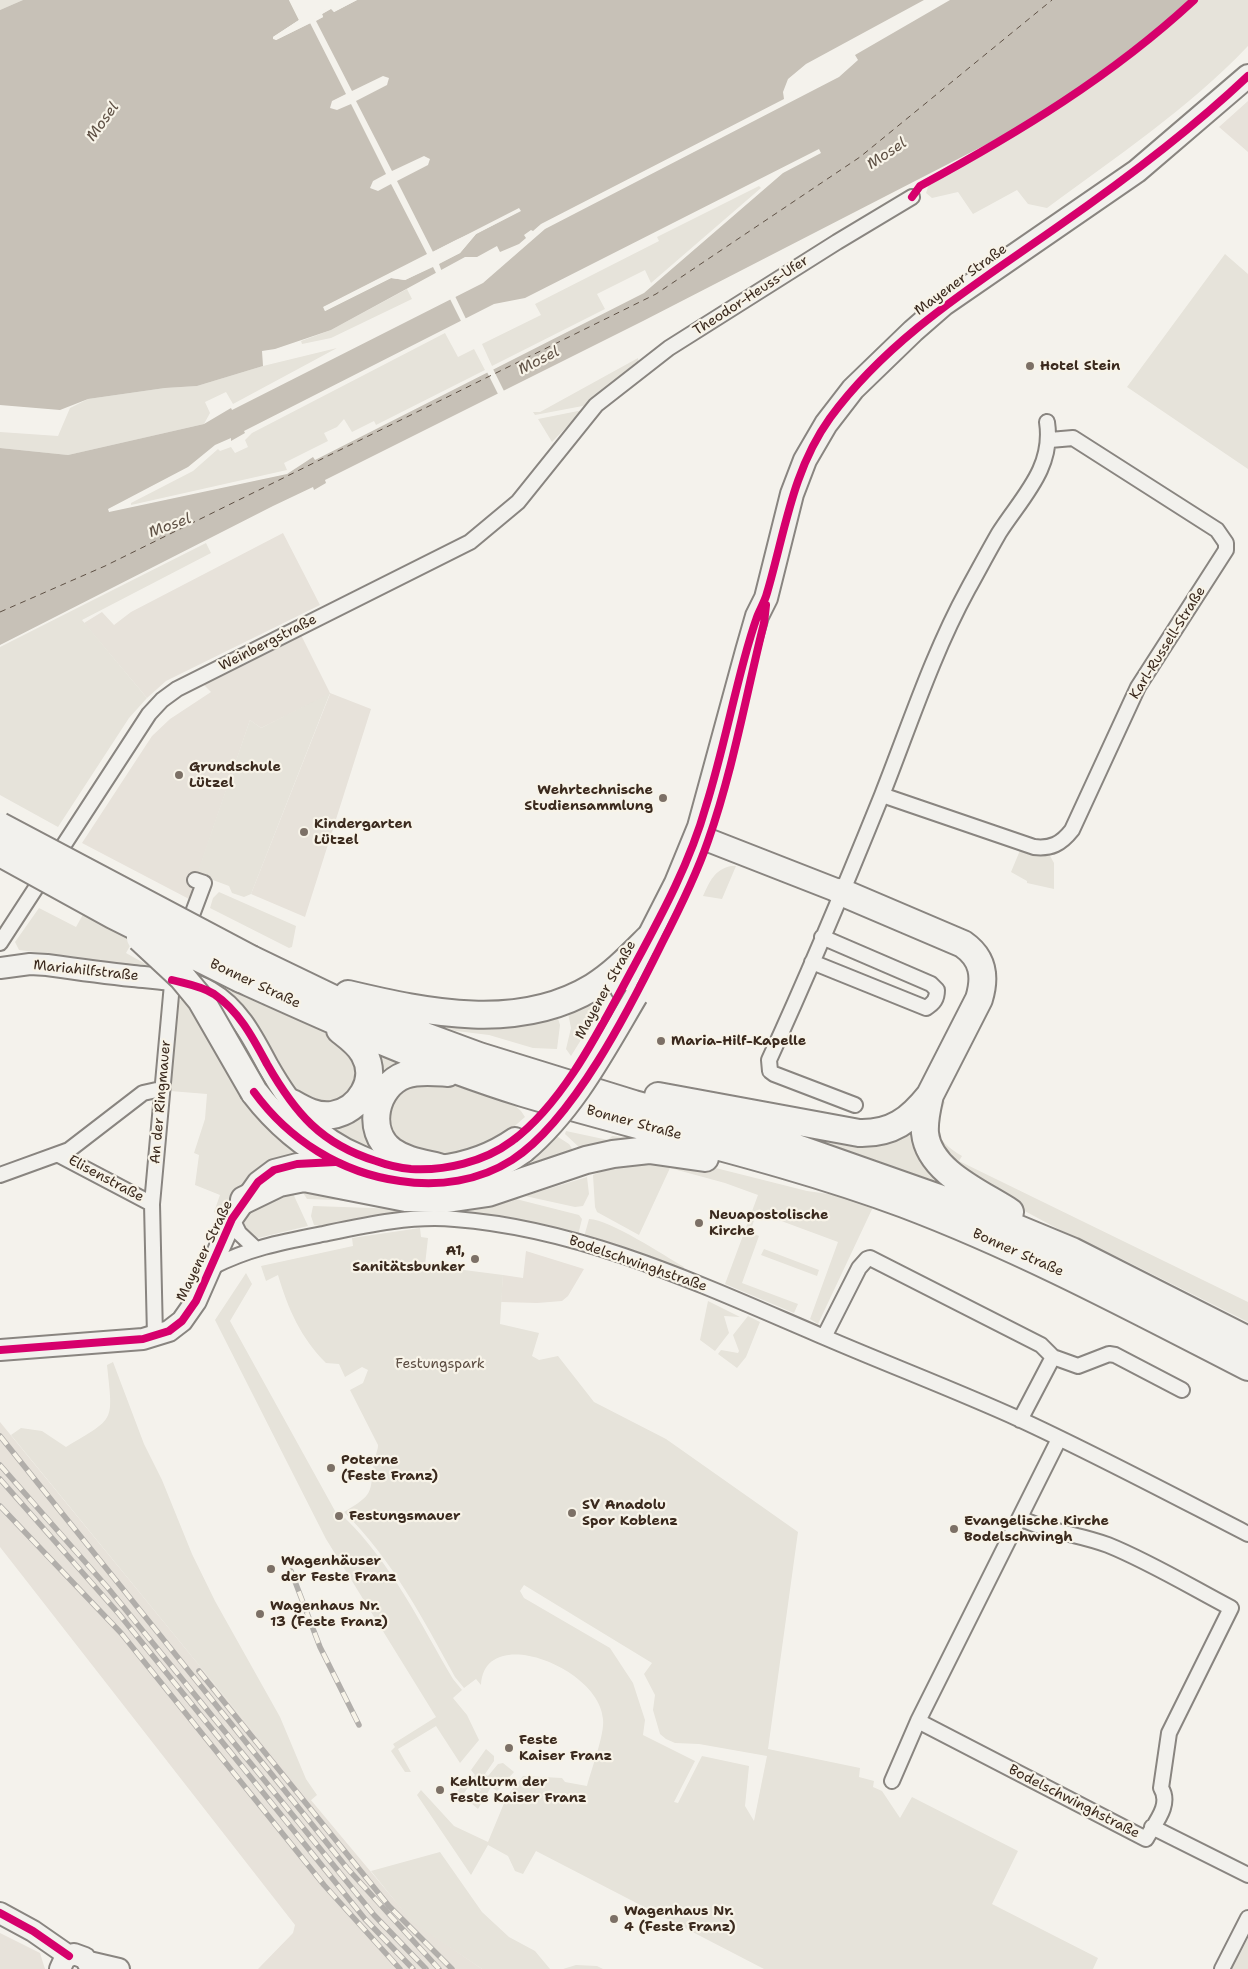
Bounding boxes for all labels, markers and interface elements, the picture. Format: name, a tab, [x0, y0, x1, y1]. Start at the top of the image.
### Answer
water label: Mosel	[83, 99, 123, 145]
water label: Mosel	[864, 134, 910, 174]
street label: Mayener Straße	[911, 241, 1011, 319]
street label: Theodor-Heuss-Ufer	[690, 252, 812, 340]
water label: Mosel	[515, 343, 563, 379]
place label: Hotel Stein	[1040, 358, 1120, 374]
marker: Hotel Stein	[1024, 360, 1036, 372]
water label: Mosel	[146, 510, 194, 542]
street label: Karl-Russell-Straße	[1127, 584, 1209, 702]
street label: Weinbergstraße	[216, 611, 320, 675]
place label: Grundschule Lützel	[189, 759, 281, 792]
marker: Grundschule Lützel	[173, 769, 185, 781]
place label: Wehrtechnische Studiensammlung	[524, 782, 653, 814]
marker: Wehrtechnische Studiensammlung	[657, 792, 669, 804]
place label: Kindergarten Lützel	[314, 816, 412, 849]
marker: Kindergarten Lützel	[298, 826, 310, 838]
street label: Mayener Straße	[572, 938, 640, 1042]
street label: Bonner Straße	[207, 956, 303, 1012]
street label: Mariahilfstraße	[33, 957, 139, 985]
place label: Maria-Hilf-Kapelle	[671, 1033, 806, 1049]
marker: Maria-Hilf-Kapelle	[655, 1035, 667, 1047]
street label: An der Ringmauer	[147, 1039, 175, 1165]
street label: Bonner Straße	[585, 1102, 683, 1144]
street label: Elisenstraße	[65, 1152, 147, 1206]
street label: Mayener Straße	[173, 1198, 237, 1304]
place label: Neuapostolische Kirche	[709, 1207, 828, 1240]
marker: Neuapostolische Kirche	[693, 1217, 705, 1229]
street label: Bonner Straße	[970, 1225, 1066, 1281]
street label: Bodelschwinghstraße	[567, 1232, 709, 1296]
place label: A1, Sanitätsbunker	[352, 1243, 465, 1276]
marker: A1, Sanitätsbunker	[469, 1253, 481, 1265]
park label: Festungspark	[395, 1356, 485, 1372]
place label: Poterne (Feste Franz)	[341, 1452, 438, 1484]
marker: Poterne (Feste Franz)	[325, 1462, 337, 1474]
place label: SV Anadolu Spor Koblenz	[582, 1497, 678, 1530]
marker: SV Anadolu Spor Koblenz	[566, 1507, 578, 1519]
place label: Festungsmauer	[349, 1508, 460, 1524]
marker: Festungsmauer	[333, 1510, 345, 1522]
place label: Evangelische Kirche Bodelschwingh	[964, 1513, 1109, 1545]
marker: Evangelische Kirche Bodelschwingh	[948, 1523, 960, 1535]
place label: Wagenhäuser der Feste Franz	[281, 1553, 397, 1585]
marker: Wagenhäuser der Feste Franz	[265, 1563, 277, 1575]
place label: Wagenhaus Nr. 13 (Feste Franz)	[270, 1598, 388, 1630]
marker: Wagenhaus Nr. 13 (Feste Franz)	[254, 1608, 266, 1620]
place label: Feste Kaiser Franz	[519, 1732, 612, 1764]
marker: Feste Kaiser Franz	[503, 1742, 515, 1754]
street label: Bodelschwinghstraße	[1006, 1762, 1142, 1842]
place label: Kehlturm der Feste Kaiser Franz	[450, 1774, 587, 1806]
marker: Kehlturm der Feste Kaiser Franz	[434, 1784, 446, 1796]
place label: Wagenhaus Nr. 4 (Feste Franz)	[624, 1903, 736, 1935]
marker: Wagenhaus Nr. 4 (Feste Franz)	[608, 1913, 620, 1925]

